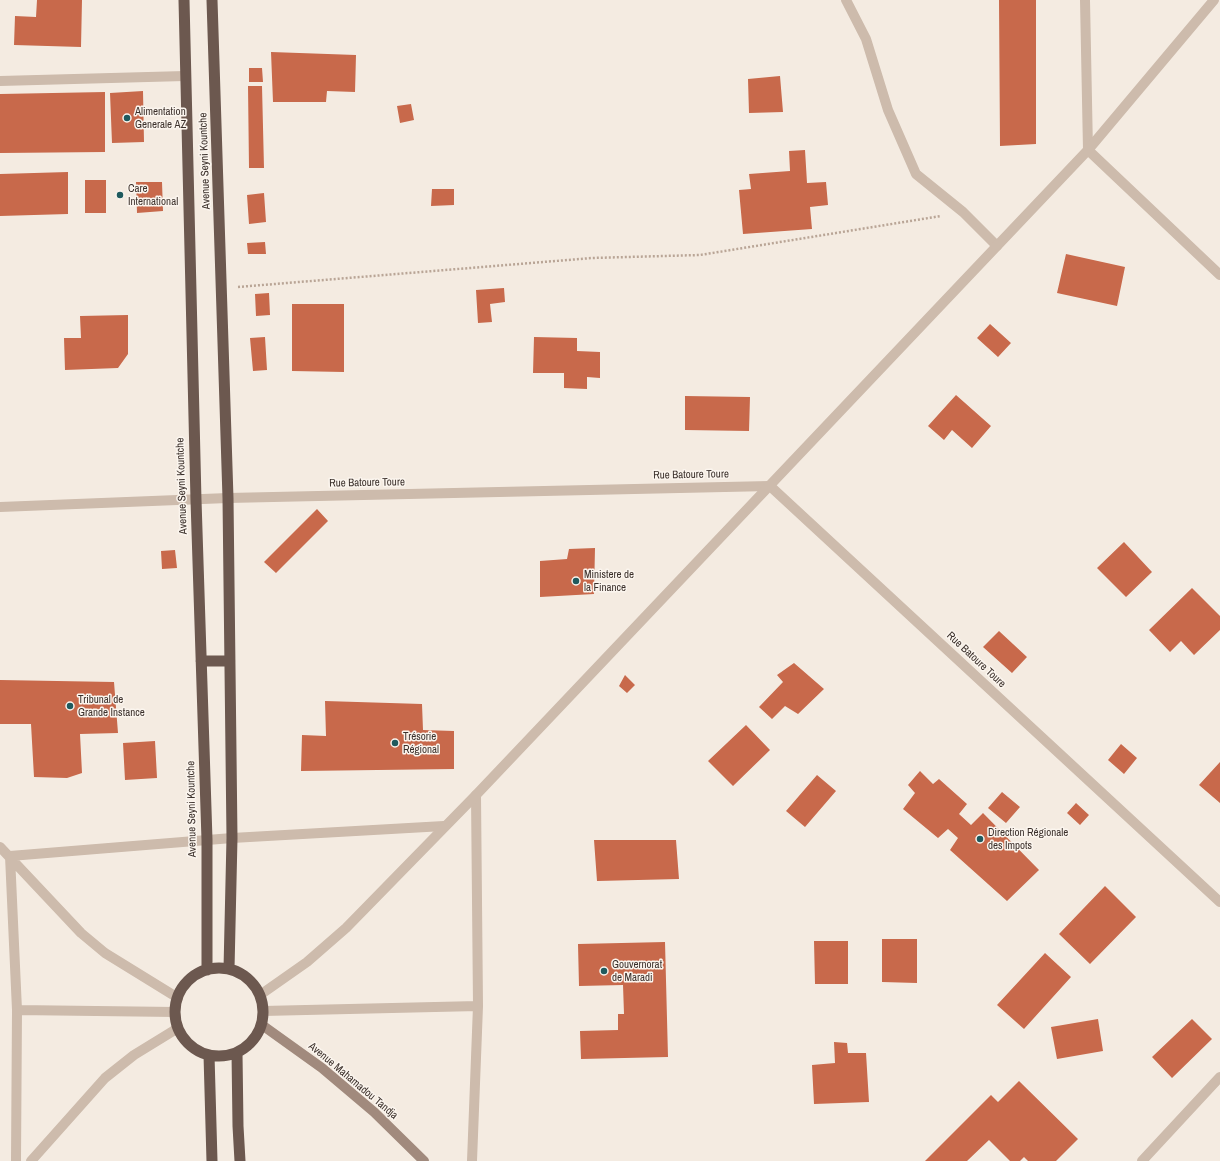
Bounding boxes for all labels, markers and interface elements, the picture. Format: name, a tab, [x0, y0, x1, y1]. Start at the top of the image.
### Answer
place label: Alimentation Generale AZ	[135, 105, 186, 131]
street label: Avenue Seyni Kountche	[197, 112, 213, 210]
marker: Alimentation Generale AZ	[122, 113, 132, 123]
place label: Care International	[128, 182, 178, 208]
marker: Care International	[115, 190, 125, 200]
street label: Avenue Seyni Kountche	[174, 437, 190, 535]
street label: Rue Batoure Toure	[653, 468, 729, 482]
street label: Rue Batoure Toure	[329, 476, 405, 490]
place label: Ministere de la Finance	[584, 568, 634, 594]
marker: Ministere de la Finance	[571, 576, 581, 586]
street label: Rue Batoure Toure	[944, 629, 1008, 691]
place label: Tribunal de Grande Instance	[78, 693, 145, 719]
marker: Tribunal de Grande Instance	[65, 701, 75, 711]
place label: Trésorie Régional	[403, 730, 439, 756]
marker: Trésorie Régional	[390, 738, 400, 748]
street label: Avenue Seyni Kountche	[185, 761, 199, 857]
place label: Direction Régionale des Impots	[988, 826, 1068, 852]
marker: Direction Régionale des Impots	[975, 834, 985, 844]
place label: Gouvernorat de Maradi	[612, 958, 662, 984]
marker: Gouvernorat de Maradi	[599, 966, 609, 976]
street label: Avenue Mahamadou Tandja	[306, 1040, 400, 1122]

